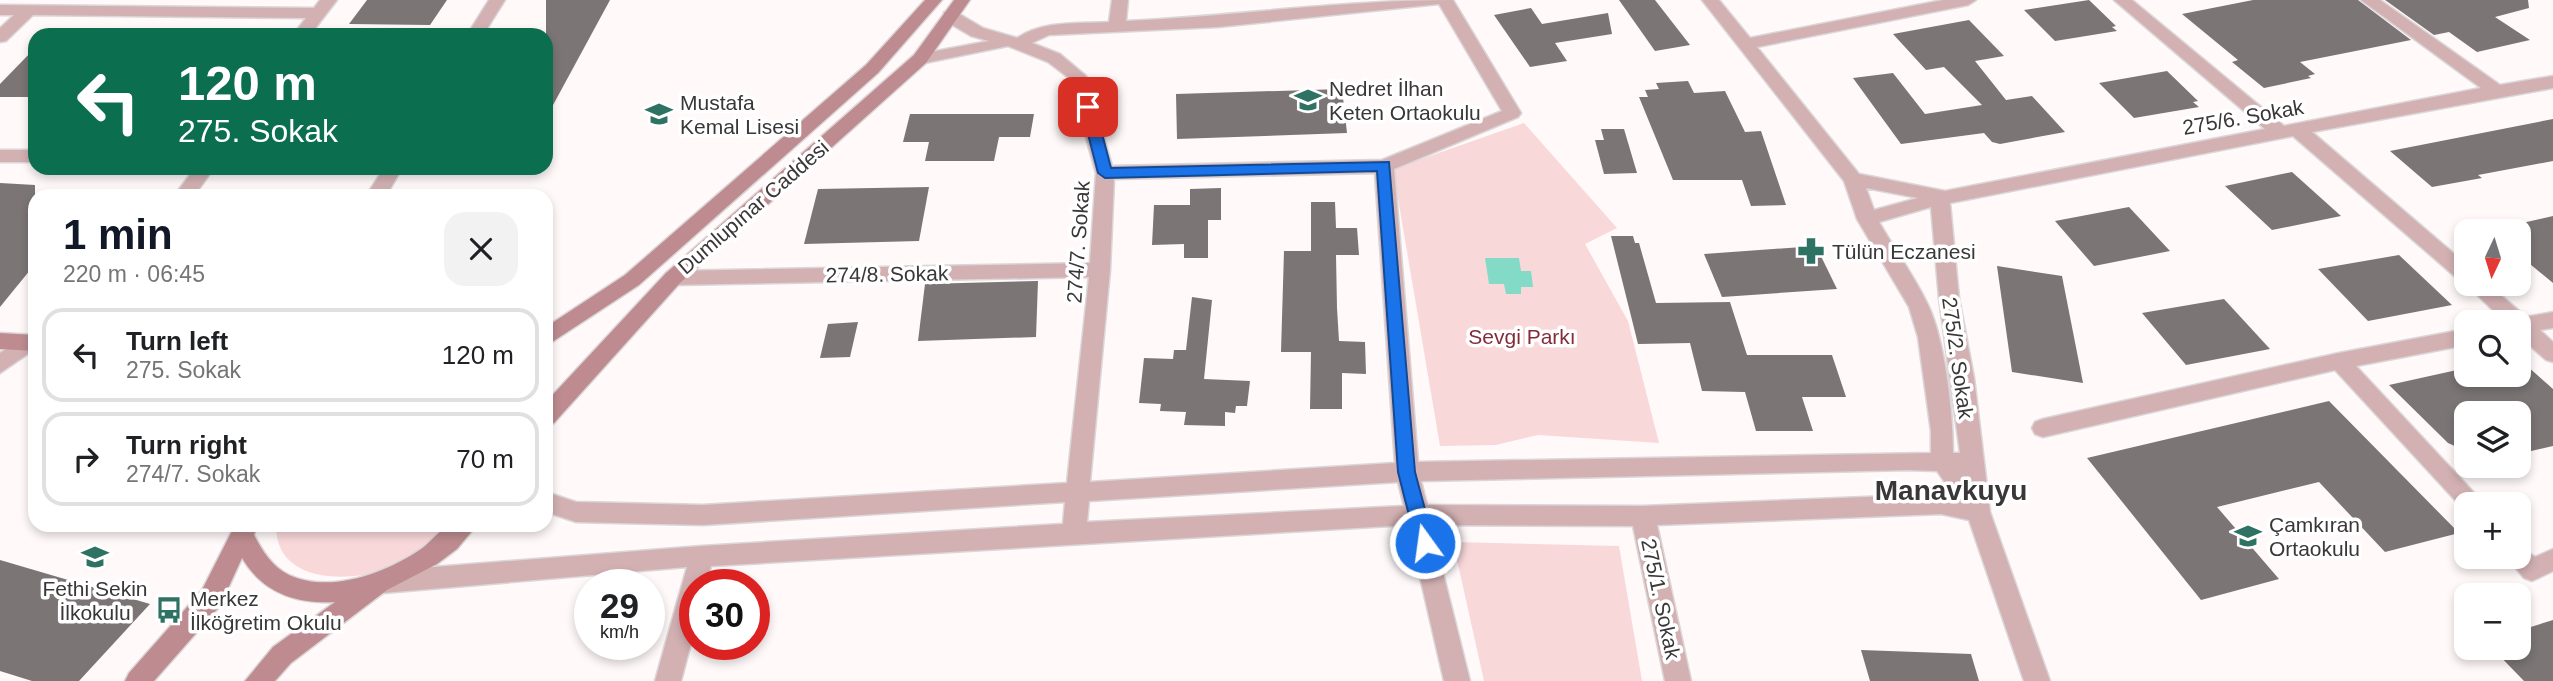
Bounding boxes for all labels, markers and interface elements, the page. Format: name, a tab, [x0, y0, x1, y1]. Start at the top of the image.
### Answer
icon: left	[63, 56, 154, 147]
text: 120 m	[178, 56, 317, 110]
pin	[1058, 77, 1118, 137]
place label: Nedret İlhan Keten Ortaokulu	[1329, 77, 1481, 124]
school or university icon: Nedret İlhan Keten Ortaokulu	[1293, 85, 1323, 115]
icon: arrive	[1069, 88, 1107, 126]
place label: Mustafa Kemal Lisesi	[680, 91, 799, 138]
street label: 275/6. Sokak	[2181, 95, 2306, 139]
school or university icon: Mustafa Kemal Lisesi	[644, 99, 674, 129]
text: 275. Sokak	[178, 113, 338, 149]
street label: Dumlupınar Caddesi	[673, 136, 833, 278]
street label: 274/7. Sokak	[1062, 180, 1094, 304]
text: 1 min	[63, 211, 173, 258]
button: close	[444, 212, 518, 286]
north arrow	[2454, 219, 2530, 296]
map controls	[2454, 219, 2531, 660]
pharmacy icon: Tülün Eczanesi	[1796, 236, 1826, 266]
place label: Tülün Eczanesi	[1832, 240, 1976, 263]
text: 220 m · 06:45	[63, 261, 205, 287]
street label: 274/8. Sokak	[826, 261, 949, 287]
street label: 275/2. Sokak	[1938, 296, 1978, 421]
button: search	[2454, 310, 2531, 387]
park label: Sevgi Parkı	[1468, 325, 1576, 348]
text: Turn left	[126, 326, 228, 356]
icon: left	[67, 336, 105, 374]
text: 120 m	[442, 340, 514, 370]
text: 275. Sokak	[126, 357, 241, 383]
button: layers	[2454, 401, 2531, 478]
text: Turn right	[126, 430, 247, 460]
icon: right	[67, 440, 105, 478]
text: 70 m	[456, 444, 514, 474]
text: 274/7. Sokak	[126, 461, 260, 487]
district label: Manavkuyu	[1875, 475, 2027, 506]
button: +	[2454, 492, 2531, 569]
position arrow	[1388, 506, 1462, 580]
place label: Çamkıran Ortaokulu	[2269, 513, 2360, 560]
school or university icon: Çamkıran Ortaokulu	[2233, 521, 2263, 551]
street label: 275/1. Sokak	[1637, 537, 1685, 662]
school or university icon: Fethi Sekin İlkokulu	[80, 542, 110, 572]
speed limit sign: 30	[679, 569, 770, 660]
place label: Fethi Sekin İlkokulu	[42, 577, 148, 624]
button: −	[2454, 583, 2531, 660]
text: 29	[600, 586, 639, 625]
place label: Merkez İlköğretim Okulu	[190, 587, 342, 634]
bus stop icon: Merkez İlköğretim Okulu	[154, 595, 184, 625]
text: km/h	[600, 622, 639, 642]

